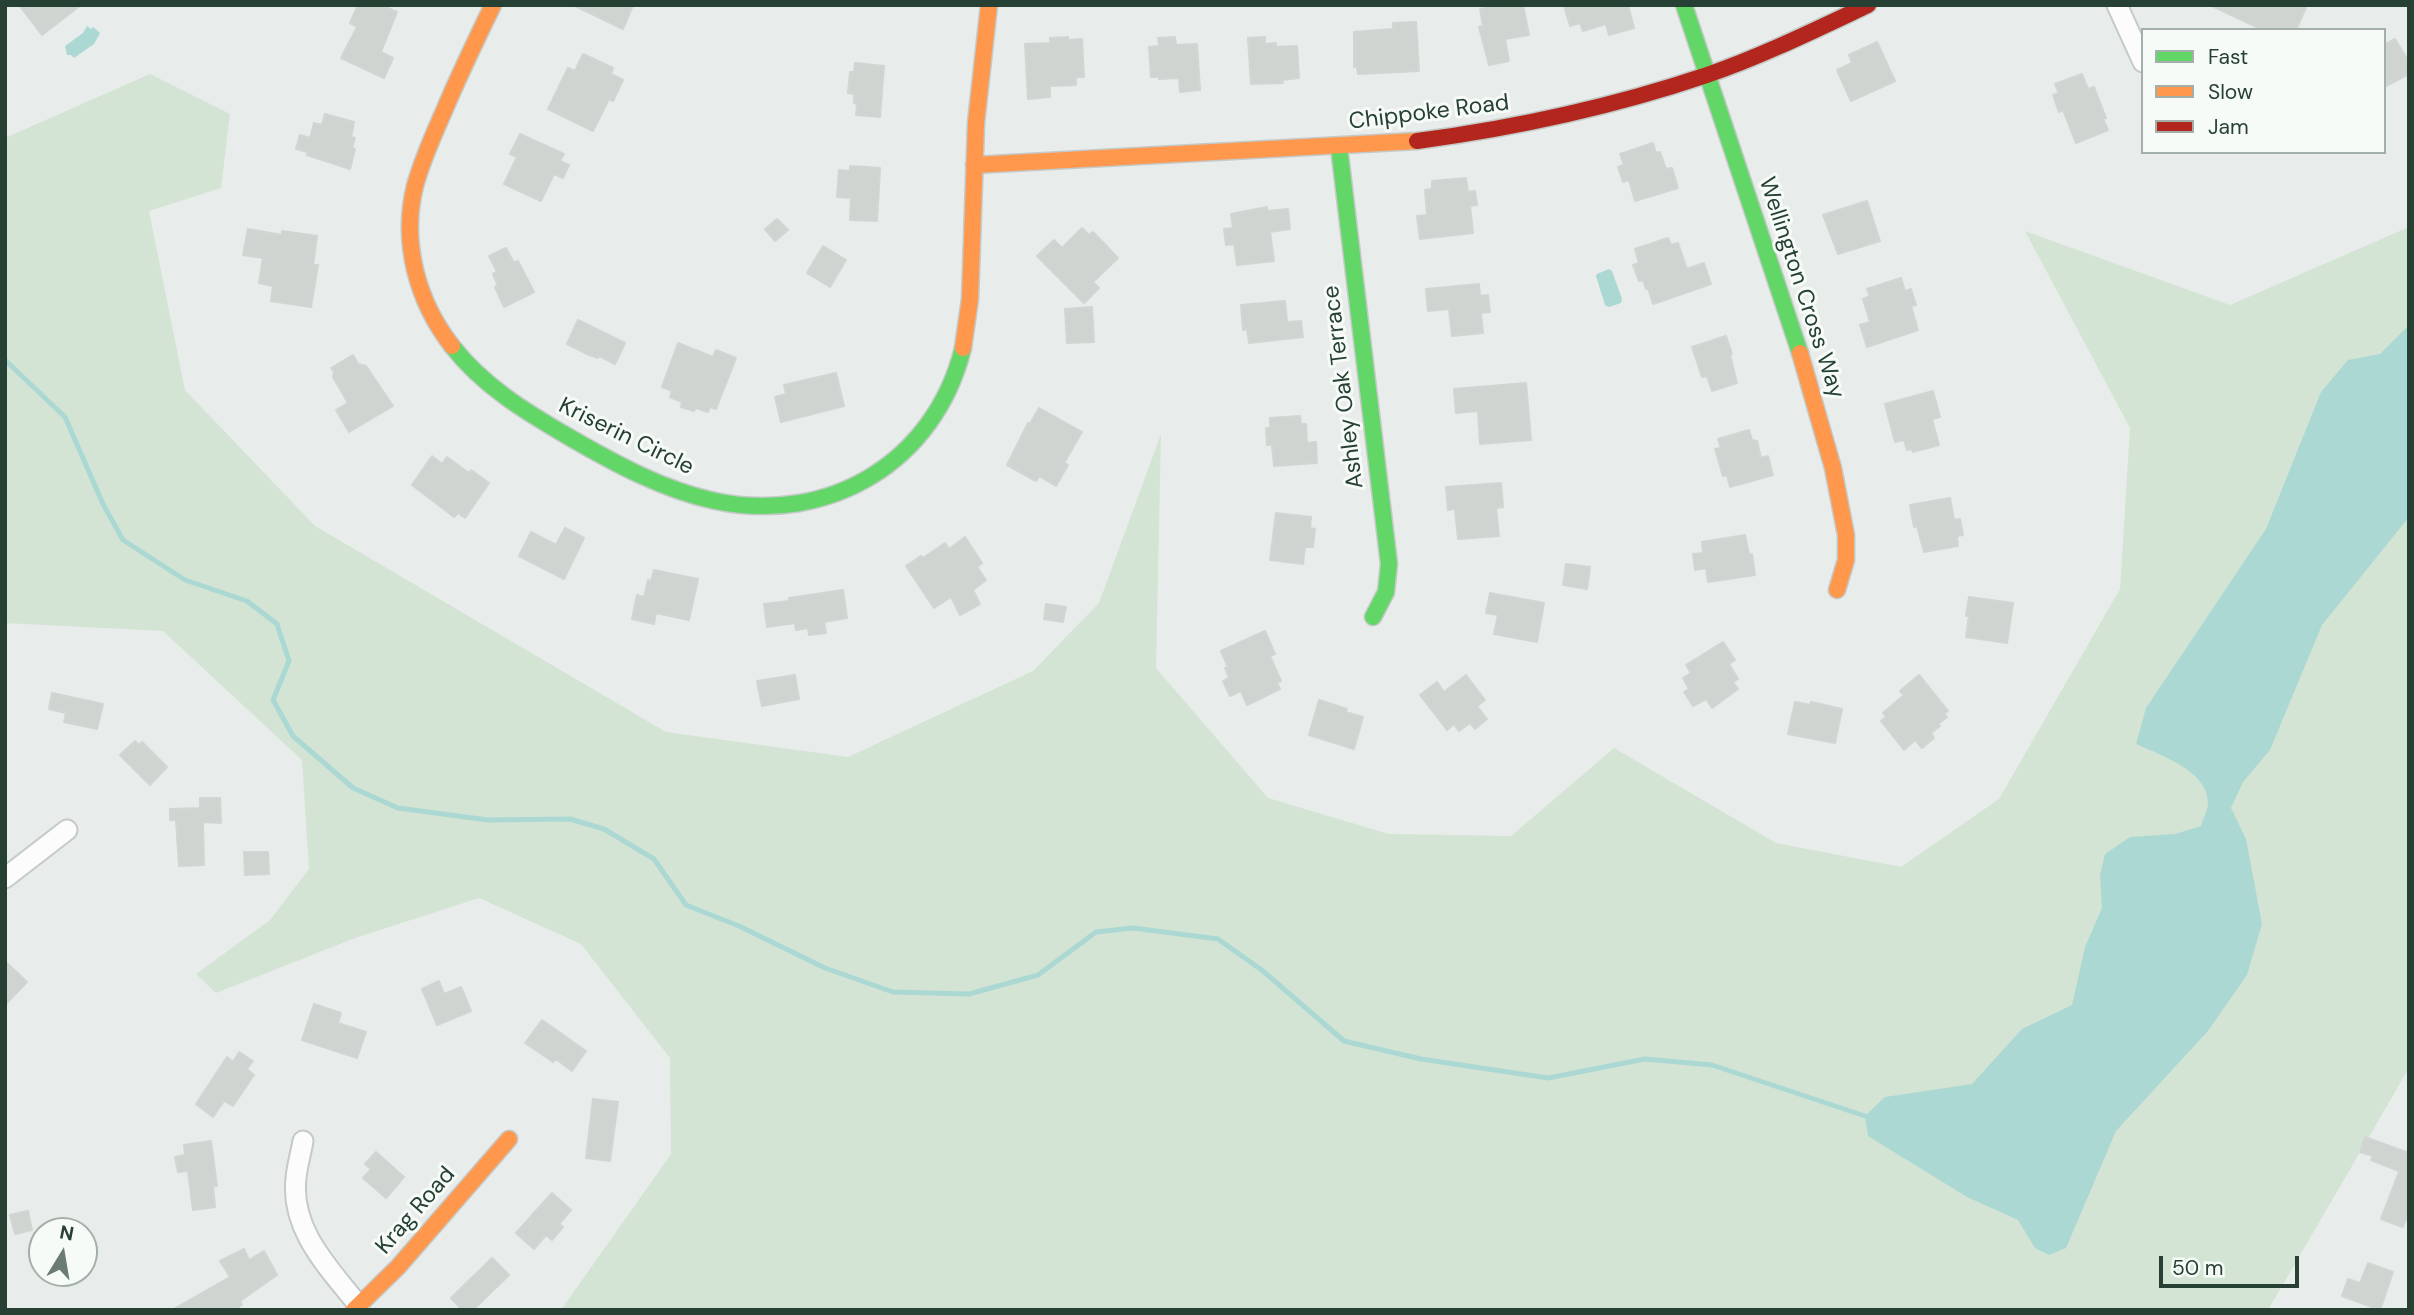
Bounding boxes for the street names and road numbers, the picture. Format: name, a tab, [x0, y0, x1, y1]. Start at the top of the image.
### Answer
street label: Chippoke Road	[1347, 89, 1511, 137]
street label: Wellington Cross Way	[1752, 174, 1850, 402]
street label: Ashley Oak Terrace	[1318, 284, 1370, 490]
street label: Kriserin Circle	[554, 392, 698, 482]
street label: Krag Road	[371, 1162, 461, 1260]

